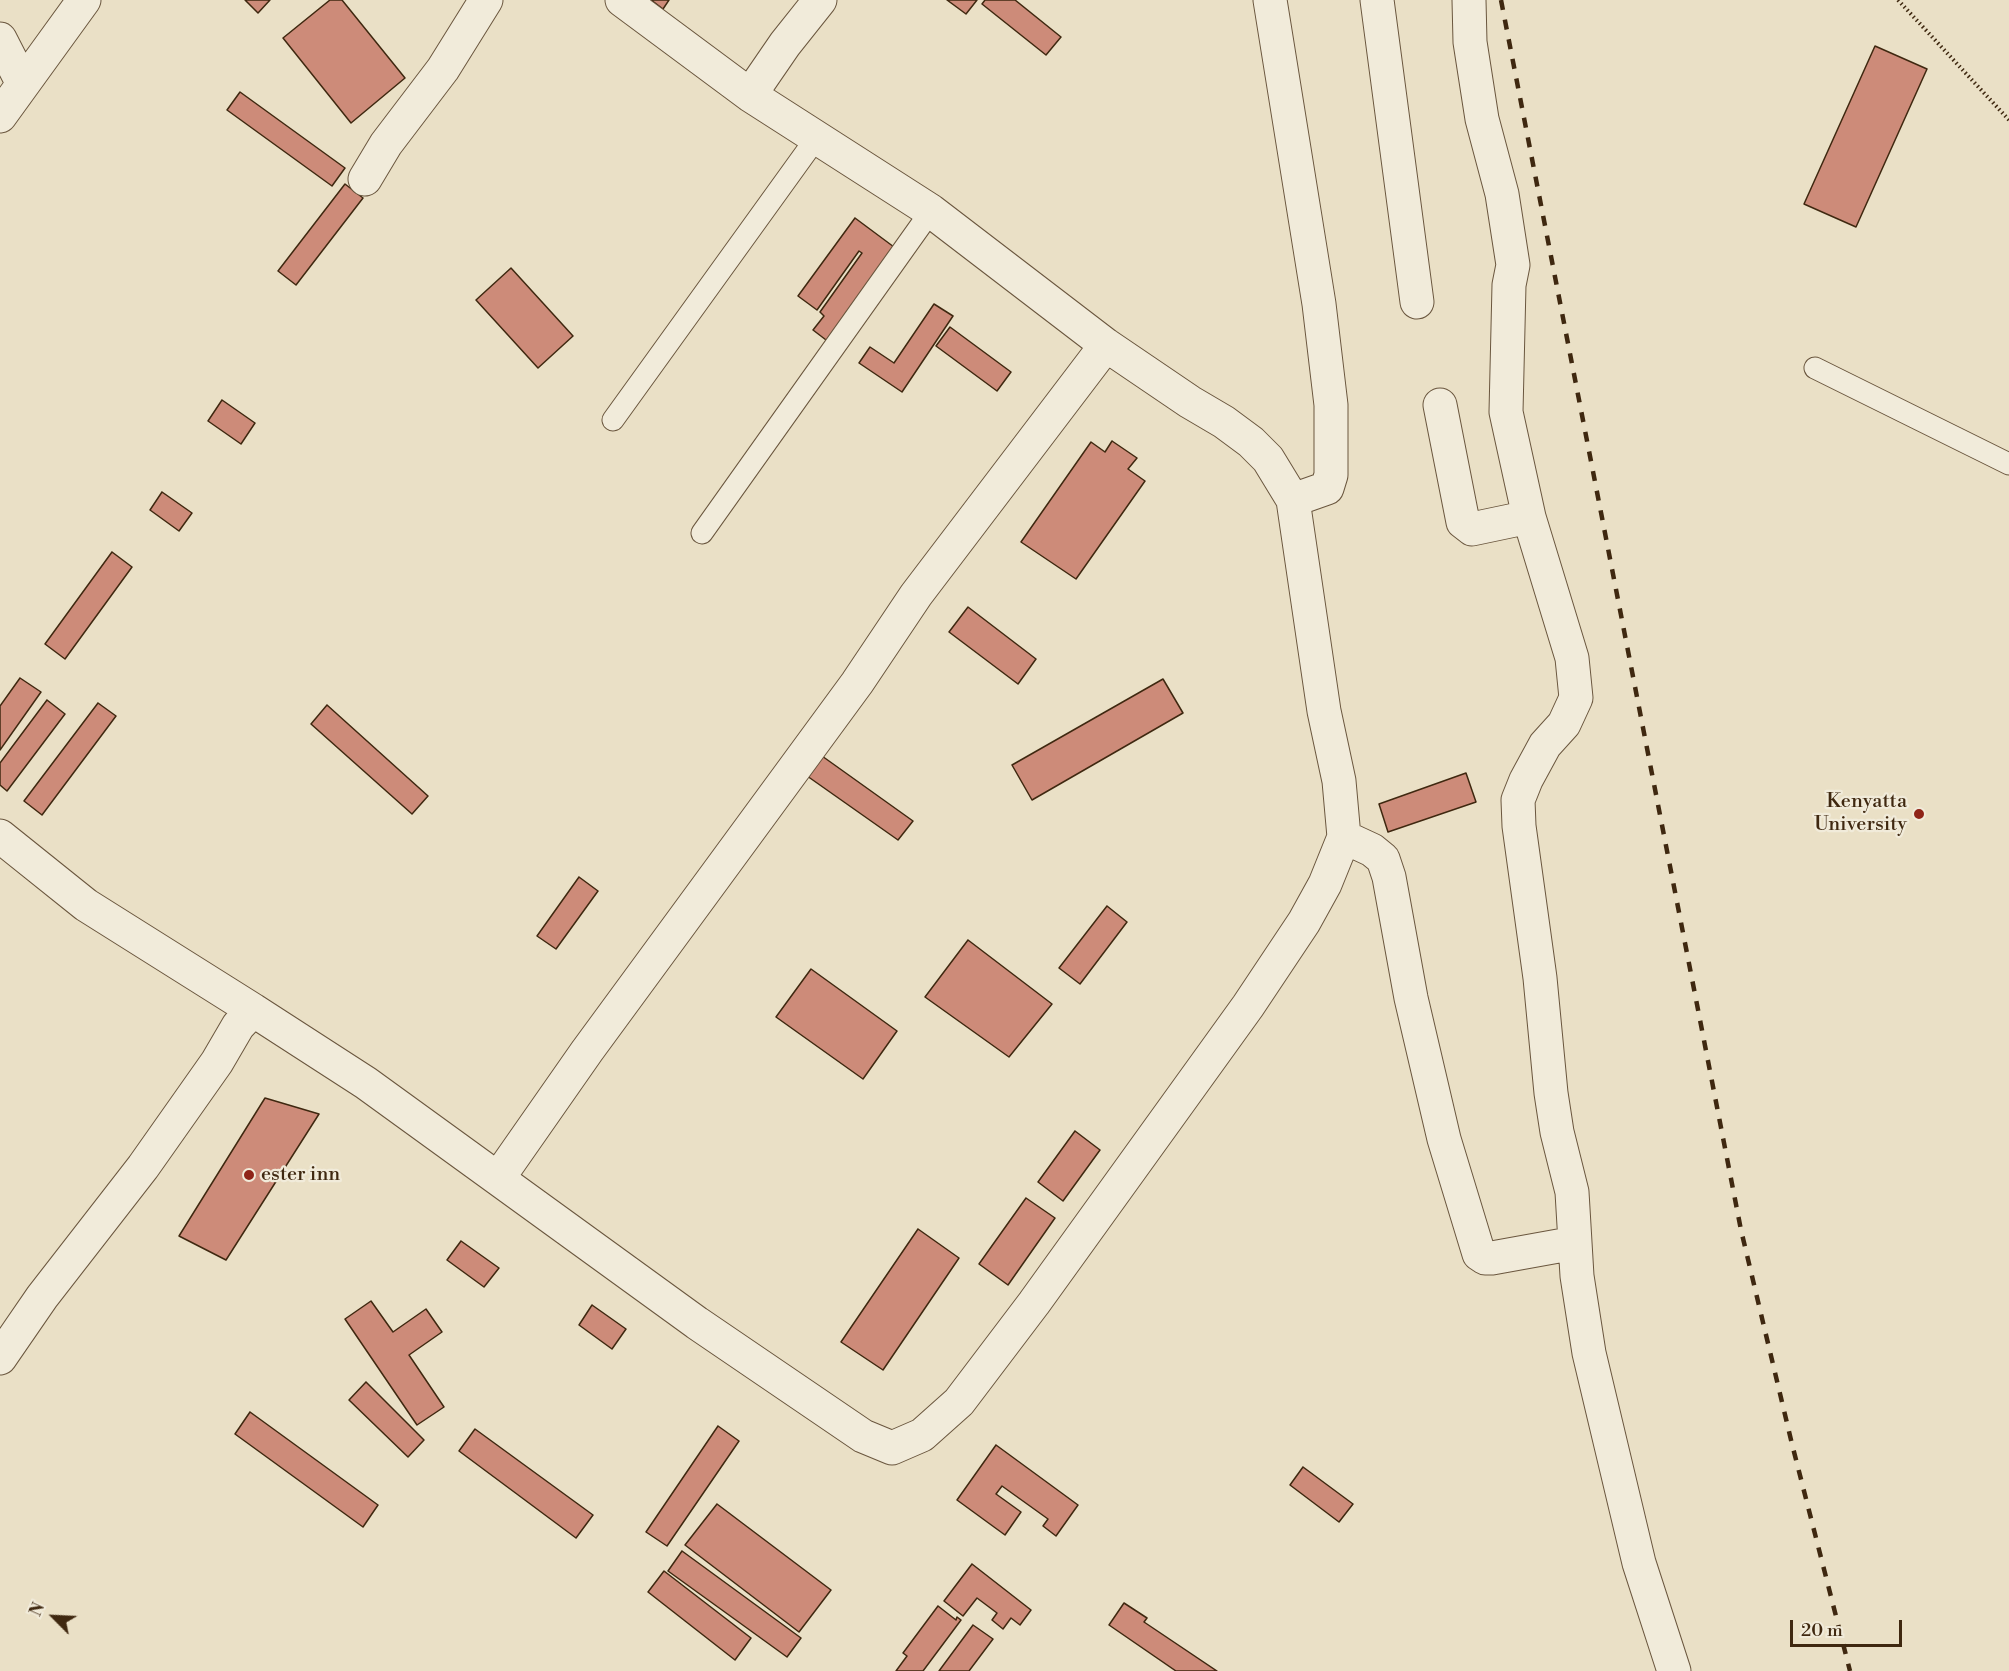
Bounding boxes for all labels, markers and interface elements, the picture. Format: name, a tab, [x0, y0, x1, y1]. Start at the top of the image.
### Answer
place label: Kenyatta University	[1814, 790, 1907, 837]
marker: Kenyatta University	[1912, 807, 1926, 821]
place label: ester inn	[261, 1163, 340, 1187]
marker: ester inn	[242, 1168, 256, 1182]
north arrow	[24, 1587, 84, 1647]
text: N	[26, 1600, 49, 1620]
scale bar	[1793, 1608, 1906, 1646]
text: 20 m	[1801, 1619, 1843, 1642]

